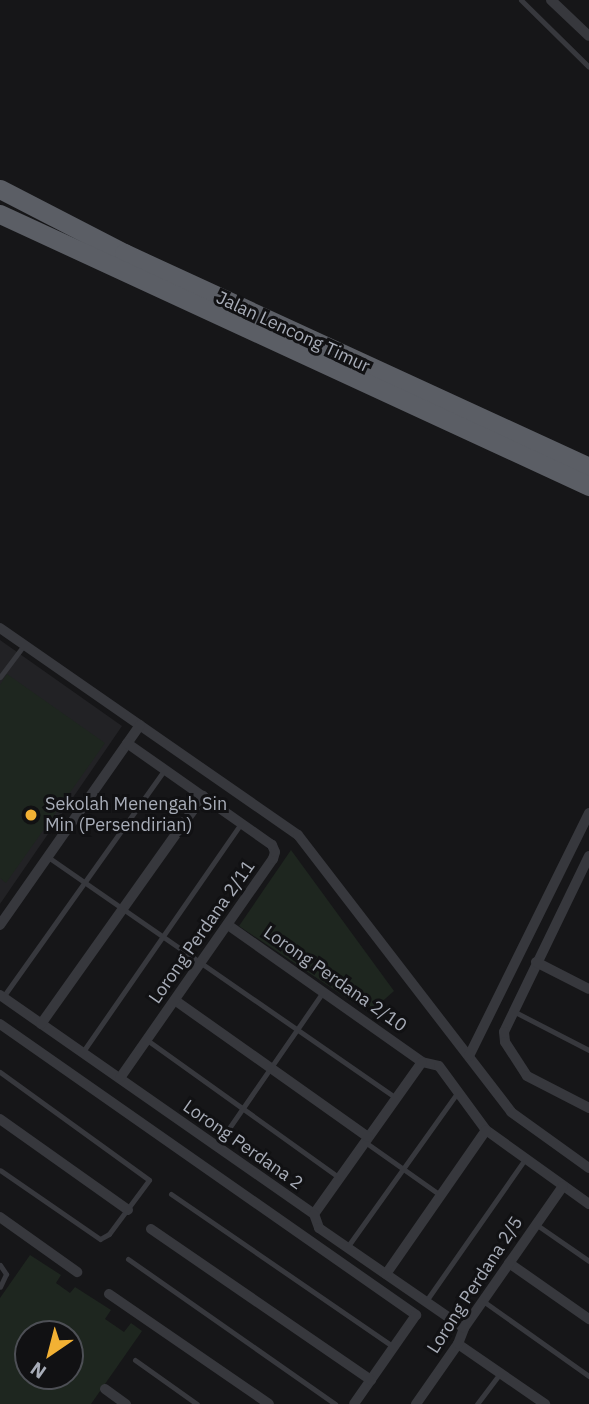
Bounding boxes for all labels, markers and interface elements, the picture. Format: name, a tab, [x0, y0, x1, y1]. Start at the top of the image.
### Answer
street label: Jalan Lencong Timur	[213, 287, 373, 377]
place label: Sekolah Menengah Sin Min (Persendirian)	[45, 794, 227, 836]
marker: Sekolah Menengah Sin Min (Persendirian)	[23, 807, 39, 823]
street label: Lorong Perdana 2/11	[144, 856, 260, 1008]
street label: Lorong Perdana 2/10	[259, 921, 411, 1037]
street label: Lorong Perdana 2	[179, 1096, 307, 1194]
street label: Lorong Perdana 2/5	[423, 1212, 527, 1358]
north arrow	[14, 1320, 84, 1390]
text: N	[26, 1357, 51, 1384]

